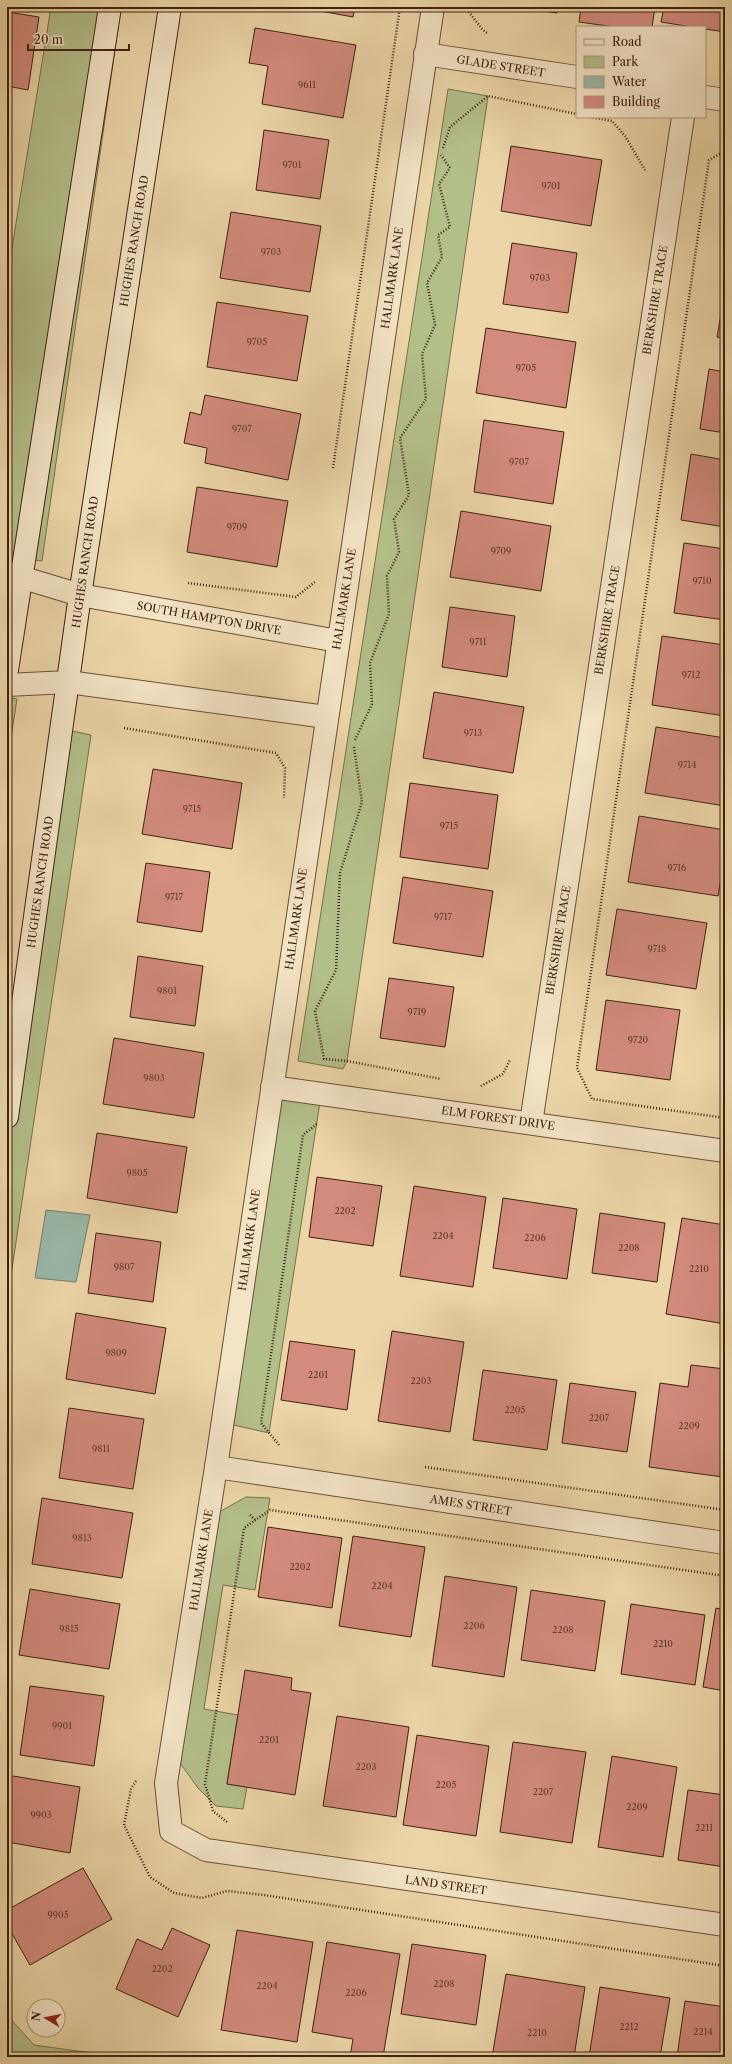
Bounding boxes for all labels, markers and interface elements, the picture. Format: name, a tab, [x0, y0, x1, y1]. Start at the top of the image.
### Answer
scale bar	[28, 26, 129, 52]
legend	[576, 26, 706, 118]
text: 20 m	[34, 32, 63, 47]
text: Road	[612, 34, 642, 49]
street label: GLADE STREET	[456, 52, 547, 80]
text: Park	[612, 54, 639, 69]
text: Water	[611, 74, 646, 89]
house number: 9611	[298, 79, 316, 90]
text: Building	[612, 94, 660, 109]
house number: 9701	[282, 159, 302, 170]
street label: HUGHES RANCH ROAD	[117, 174, 151, 308]
house number: 9701	[541, 180, 561, 191]
street label: HALLMARK LANE	[378, 226, 406, 330]
street label: BERKSHIRE TRACE	[639, 244, 671, 356]
house number: 9703	[261, 246, 281, 257]
house number: 9703	[530, 272, 550, 283]
house number: 9705	[247, 336, 267, 347]
house number: 9705	[516, 362, 536, 373]
house number: 9707	[232, 423, 252, 434]
house number: 9707	[509, 456, 529, 467]
street label: HUGHES RANCH ROAD	[69, 495, 101, 629]
house number: 9709	[227, 521, 247, 532]
house number: 9709	[491, 545, 511, 556]
street label: HALLMARK LANE	[329, 547, 359, 651]
street label: BERKSHIRE TRACE	[591, 564, 623, 676]
house number: 9710	[692, 575, 712, 586]
street label: SOUTH HAMPTON DRIVE	[136, 598, 283, 638]
house number: 9711	[469, 636, 487, 647]
house number: 9712	[682, 669, 700, 680]
house number: 9713	[464, 727, 482, 738]
house number: 9714	[678, 759, 696, 770]
house number: 9715	[183, 803, 201, 814]
street label: HUGHES RANCH ROAD	[24, 815, 56, 949]
house number: 9715	[440, 820, 458, 831]
house number: 9716	[668, 862, 686, 873]
street label: HALLMARK LANE	[282, 867, 310, 971]
street label: BERKSHIRE TRACE	[542, 884, 574, 996]
house number: 9717	[165, 891, 184, 902]
house number: 9717	[434, 911, 453, 922]
house number: 9718	[648, 943, 666, 954]
house number: 9801	[157, 985, 177, 996]
house number: 9719	[408, 1006, 426, 1017]
house number: 9720	[628, 1034, 649, 1045]
house number: 9803	[143, 1072, 165, 1083]
street label: ELM FOREST DRIVE	[440, 1103, 556, 1133]
house number: 9805	[126, 1167, 148, 1178]
street label: HALLMARK LANE	[235, 1188, 263, 1292]
house number: 2202	[334, 1205, 356, 1216]
house number: 2204	[432, 1230, 454, 1241]
house number: 2206	[524, 1232, 546, 1243]
house number: 2208	[618, 1242, 640, 1253]
house number: 9807	[114, 1261, 135, 1272]
house number: 2210	[689, 1263, 709, 1274]
house number: 9809	[105, 1347, 127, 1358]
house number: 2201	[308, 1369, 328, 1380]
house number: 2203	[410, 1375, 432, 1386]
house number: 2205	[505, 1404, 526, 1415]
house number: 2207	[589, 1412, 610, 1423]
house number: 2209	[678, 1420, 700, 1431]
house number: 9811	[92, 1443, 110, 1454]
street label: AMES STREET	[428, 1491, 514, 1518]
street label: HALLMARK LANE	[186, 1508, 216, 1612]
house number: 9813	[72, 1532, 92, 1543]
house number: 2202	[289, 1561, 311, 1572]
house number: 2204	[371, 1580, 393, 1591]
house number: 2206	[463, 1620, 485, 1631]
house number: 9815	[59, 1623, 79, 1634]
house number: 2208	[552, 1624, 574, 1635]
house number: 2210	[653, 1638, 673, 1649]
house number: 9901	[52, 1720, 72, 1731]
house number: 2201	[259, 1734, 279, 1745]
house number: 2203	[355, 1761, 377, 1772]
house number: 2205	[436, 1779, 457, 1790]
house number: 2207	[533, 1786, 554, 1797]
house number: 2209	[626, 1801, 648, 1812]
house number: 9903	[30, 1809, 52, 1820]
house number: 2211	[695, 1822, 713, 1833]
street label: LAND STREET	[404, 1872, 489, 1898]
house number: 9905	[47, 1909, 69, 1920]
house number: 2202	[151, 1963, 173, 1974]
house number: 2208	[433, 1978, 455, 1989]
house number: 2204	[256, 1980, 278, 1991]
house number: 2206	[345, 1987, 367, 1998]
north arrow	[26, 1998, 66, 2038]
text: N	[28, 2010, 44, 2022]
house number: 2212	[619, 2021, 639, 2032]
house number: 2214	[693, 2026, 713, 2037]
house number: 2210	[527, 2027, 547, 2038]

